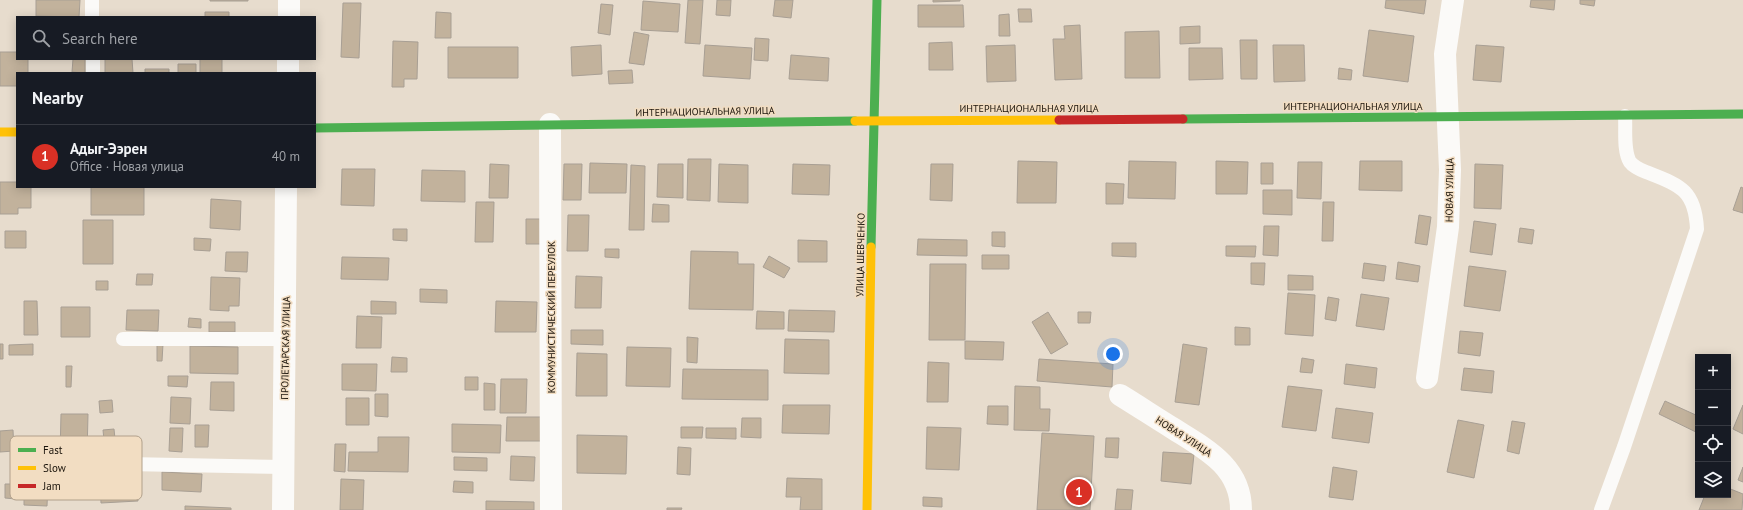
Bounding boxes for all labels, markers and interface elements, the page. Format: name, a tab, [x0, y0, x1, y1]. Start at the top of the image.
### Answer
search box	[16, 16, 316, 60]
icon: search	[30, 27, 52, 49]
text: Search here	[62, 29, 138, 48]
text: Nearby	[32, 87, 83, 109]
street label: ИНТЕРНАЦИОНАЛЬНАЯ УЛИЦА	[1283, 100, 1423, 113]
street label: ИНТЕРНАЦИОНАЛЬНАЯ УЛИЦА	[959, 102, 1099, 115]
street label: ИНТЕРНАЦИОНАЛЬНАЯ УЛИЦА	[635, 104, 775, 119]
text: Адыг-Ээрен	[70, 139, 147, 158]
text: 1	[41, 148, 49, 165]
text: 40 m	[272, 148, 300, 165]
text: Office · Новая улица	[70, 158, 184, 175]
street label: НОВАЯ УЛИЦА	[1442, 158, 1457, 222]
street label: УЛИЦА ШЕВЧЕНКО	[853, 213, 868, 297]
street label: КОММУНИСТИЧЕСКИЙ ПЕРЕУЛОК	[545, 241, 558, 393]
street label: ПРОЛЕТАРСКАЯ УЛИЦА	[278, 296, 293, 400]
your location	[1103, 344, 1123, 364]
map controls	[1695, 354, 1731, 498]
button: +	[1695, 354, 1731, 390]
button: −	[1695, 390, 1731, 426]
street label: НОВАЯ УЛИЦА	[1153, 413, 1214, 459]
button: locate	[1695, 426, 1731, 462]
legend	[10, 436, 142, 500]
text: Fast	[43, 443, 63, 457]
text: Slow	[43, 461, 66, 475]
button: layers	[1695, 462, 1731, 498]
pin: 1	[1066, 477, 1092, 507]
text: Jam	[42, 479, 61, 493]

